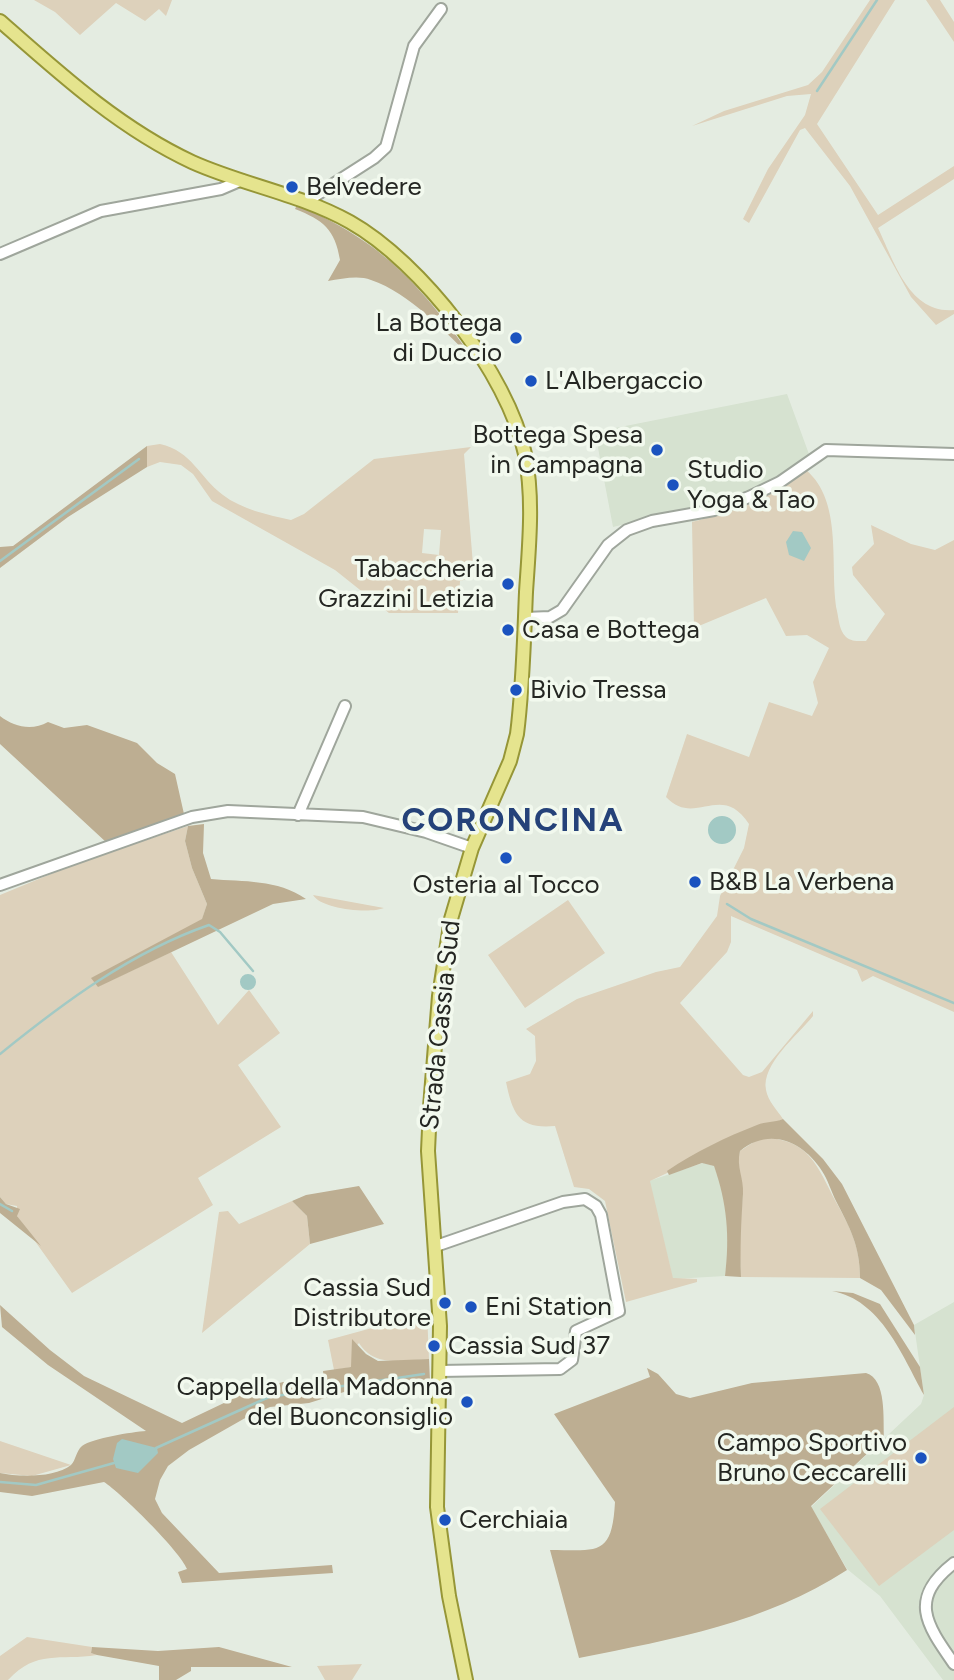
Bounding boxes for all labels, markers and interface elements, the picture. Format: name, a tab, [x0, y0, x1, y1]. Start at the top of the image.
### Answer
place label: Belvedere	[306, 171, 422, 203]
marker: Belvedere	[284, 179, 300, 195]
place label: La Bottega di Duccio	[376, 307, 502, 368]
marker: La Bottega di Duccio	[508, 330, 524, 346]
place label: L'Albergaccio	[545, 365, 703, 397]
marker: L'Albergaccio	[523, 373, 539, 389]
place label: Bottega Spesa in Campagna	[472, 419, 643, 480]
marker: Bottega Spesa in Campagna	[649, 442, 665, 458]
place label: Studio Yoga & Tao	[687, 454, 815, 516]
marker: Studio Yoga & Tao	[665, 477, 681, 493]
place label: Tabaccheria Grazzini Letizia	[318, 553, 494, 614]
marker: Tabaccheria Grazzini Letizia	[500, 576, 516, 592]
place label: Casa e Bottega	[522, 614, 700, 646]
marker: Casa e Bottega	[500, 622, 516, 638]
place label: Bivio Tressa	[530, 674, 667, 706]
marker: Bivio Tressa	[508, 682, 524, 698]
district label: CORONCINA	[403, 801, 623, 841]
marker: Osteria al Tocco	[498, 850, 514, 866]
place label: B&B La Verbena	[709, 866, 894, 898]
place label: Osteria al Tocco	[412, 869, 600, 901]
marker: B&B La Verbena	[687, 874, 703, 890]
street label: Strada Cassia Sud	[414, 919, 468, 1131]
place label: Cassia Sud Distributore	[293, 1272, 431, 1334]
place label: Eni Station	[485, 1291, 612, 1323]
marker: Cassia Sud Distributore	[437, 1295, 453, 1311]
marker: Eni Station	[463, 1299, 479, 1315]
place label: Cassia Sud 37	[448, 1330, 610, 1362]
marker: Cassia Sud 37	[426, 1338, 442, 1354]
place label: Cappella della Madonna del Buonconsiglio	[177, 1371, 453, 1432]
marker: Cappella della Madonna del Buonconsiglio	[459, 1394, 475, 1410]
place label: Campo Sportivo Bruno Ceccarelli	[717, 1427, 907, 1488]
marker: Campo Sportivo Bruno Ceccarelli	[913, 1450, 929, 1466]
place label: Cerchiaia	[459, 1504, 568, 1536]
marker: Cerchiaia	[437, 1512, 453, 1528]

